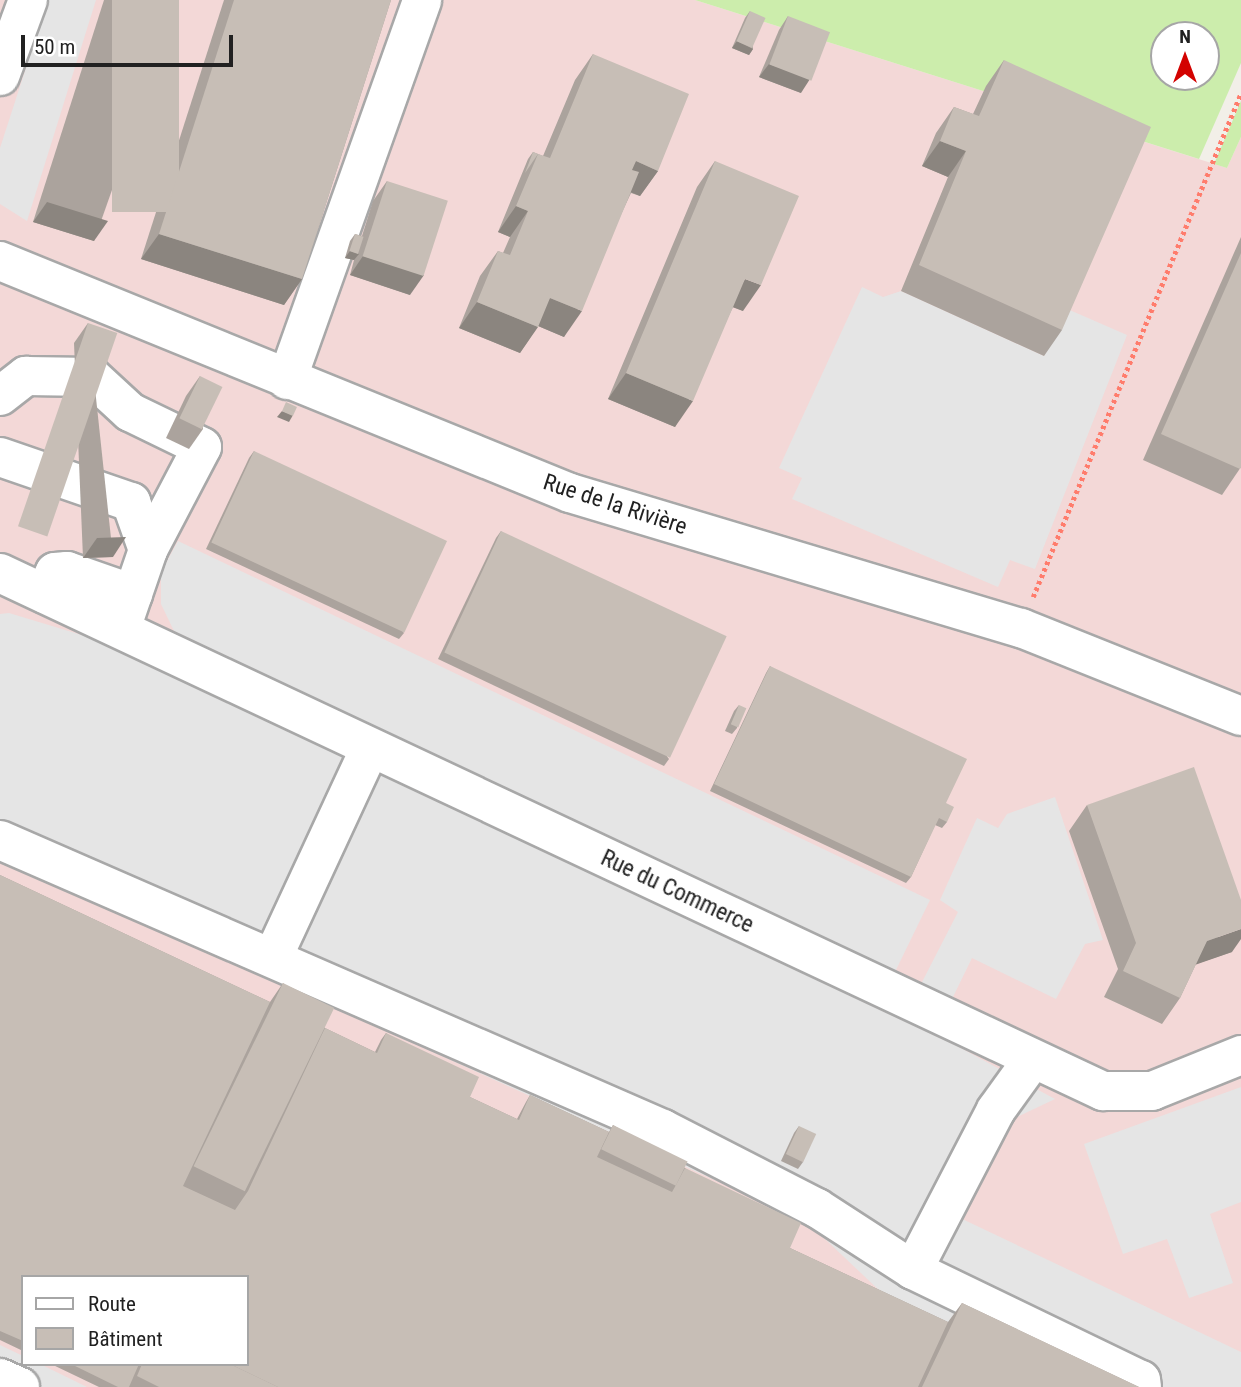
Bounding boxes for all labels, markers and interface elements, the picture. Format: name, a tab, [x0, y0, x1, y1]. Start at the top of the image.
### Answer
scale bar	[24, 21, 236, 65]
north arrow	[1150, 21, 1220, 91]
text: N	[1179, 25, 1191, 48]
text: 50 m	[34, 35, 75, 59]
street label: Rue de la Rivière	[540, 469, 690, 541]
street label: Rue du Commerce	[596, 845, 758, 939]
legend	[21, 1275, 248, 1366]
text: Route	[88, 1292, 136, 1316]
text: Bâtiment	[88, 1327, 163, 1351]

